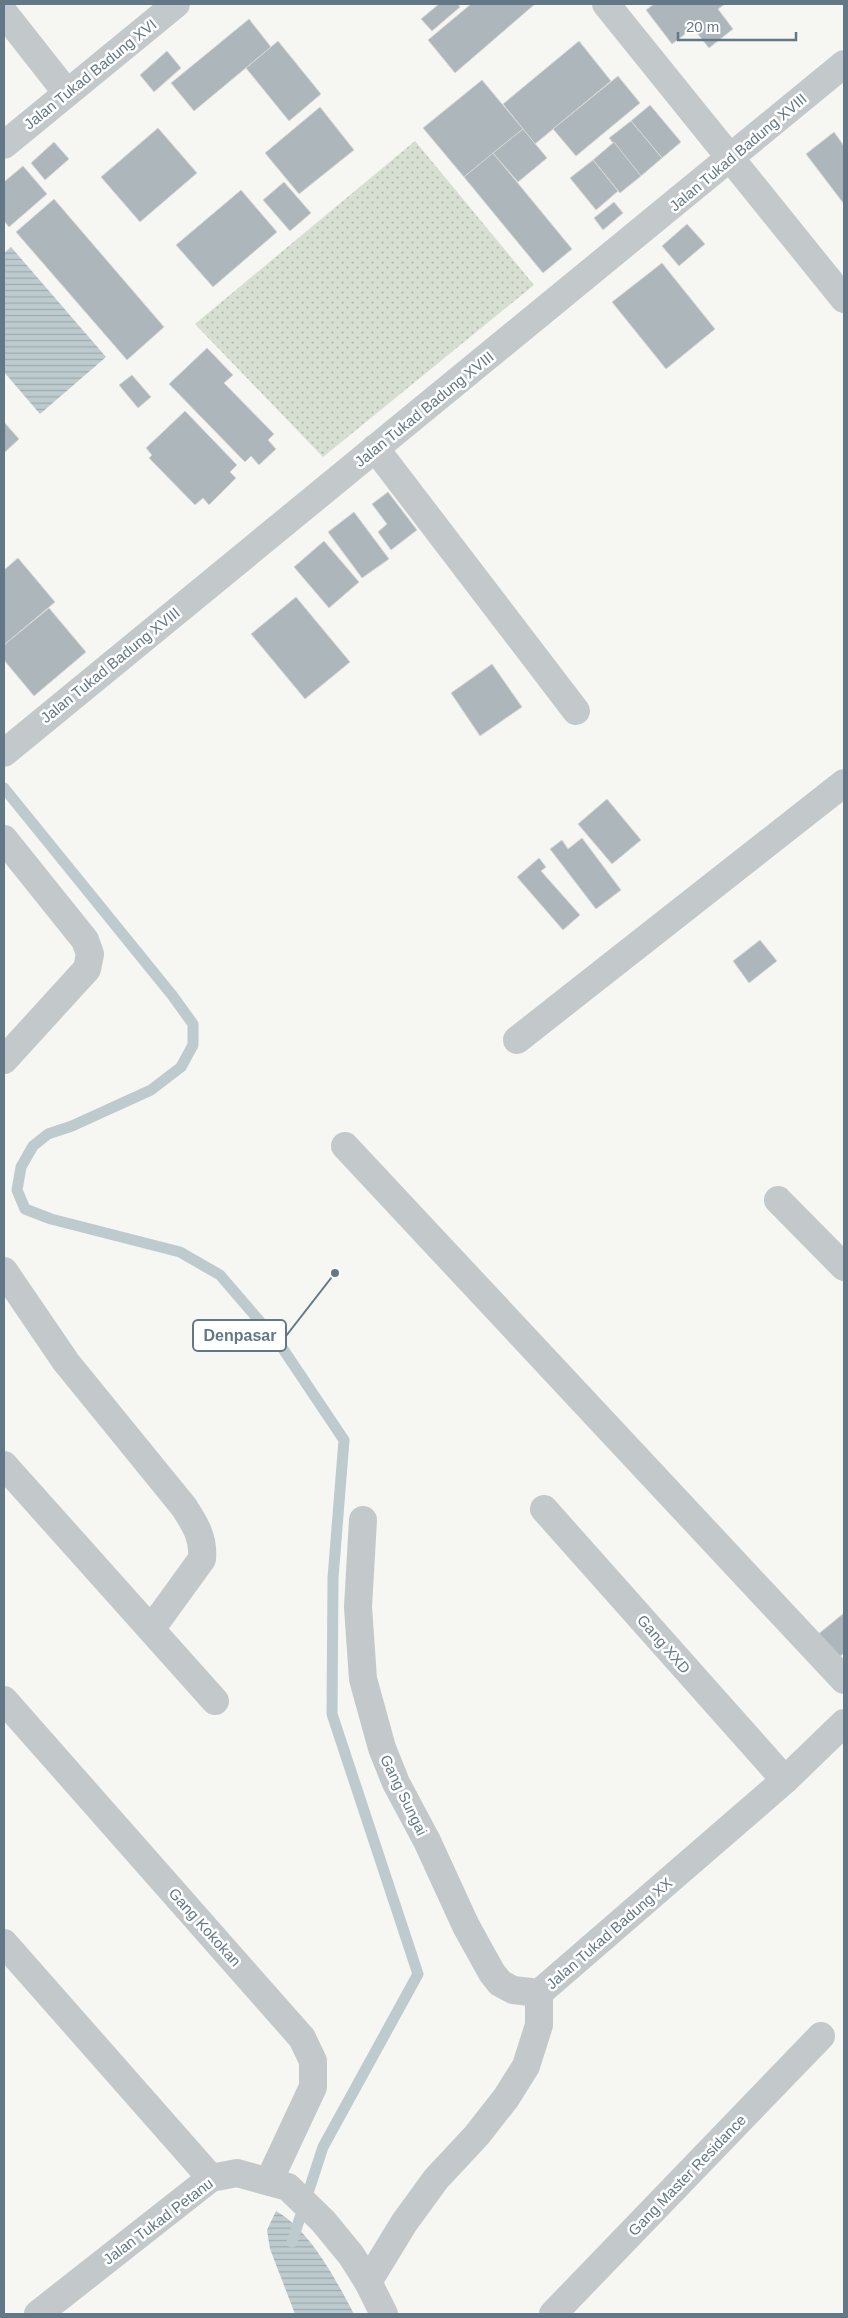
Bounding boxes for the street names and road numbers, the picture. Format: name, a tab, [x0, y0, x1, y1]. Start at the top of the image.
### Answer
street label: Jalan Tukad Badung XVI	[20, 15, 160, 133]
street label: Jalan Tukad Badung XVIII	[666, 90, 810, 214]
street label: Jalan Tukad Badung XVIII	[351, 348, 497, 470]
street label: Jalan Tukad Badung XVIII	[37, 604, 183, 726]
street label: Gang XXD	[634, 1611, 694, 1677]
street label: Gang Sungai	[377, 1752, 431, 1838]
street label: Jalan Tukad Badung XX	[543, 1874, 675, 1992]
street label: Gang Kokokan	[165, 1884, 245, 1970]
street label: Gang Master Residance	[625, 2111, 749, 2239]
street label: Jalan Tukad Petanu	[100, 2174, 216, 2268]

